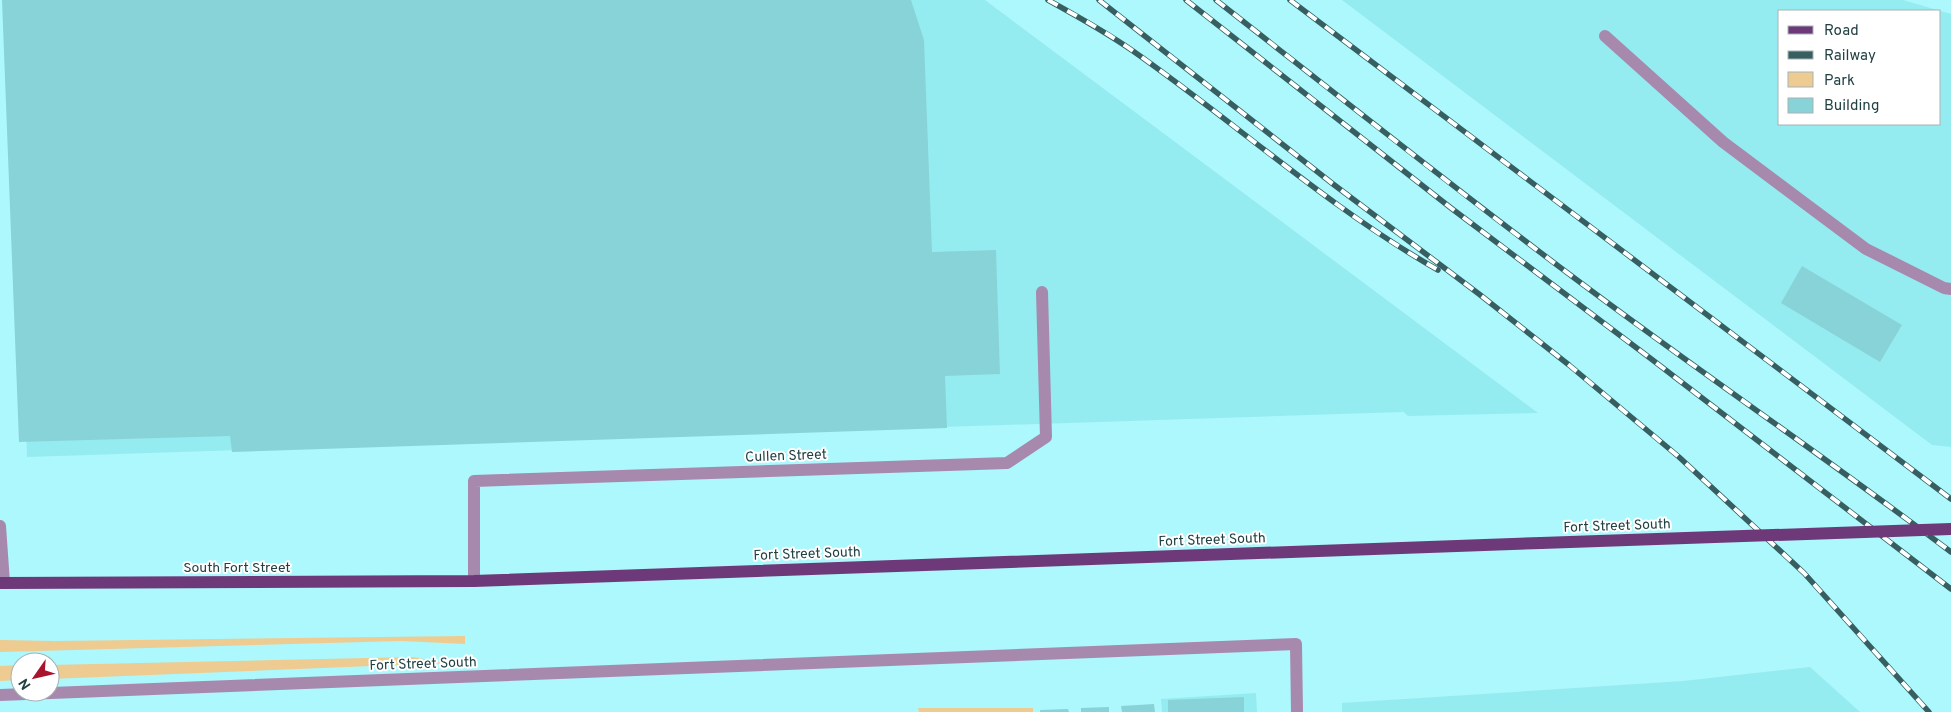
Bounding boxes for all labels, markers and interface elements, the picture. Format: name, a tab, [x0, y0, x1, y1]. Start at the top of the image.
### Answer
legend	[1778, 10, 1941, 125]
text: Road	[1824, 22, 1859, 41]
text: Railway	[1824, 47, 1876, 66]
text: Park	[1824, 72, 1855, 91]
text: Building	[1824, 97, 1879, 116]
street label: Cullen Street	[745, 447, 827, 466]
street label: Fort Street South	[1563, 516, 1671, 537]
street label: Fort Street South	[1158, 530, 1266, 551]
street label: Fort Street South	[753, 544, 861, 565]
street label: South Fort Street	[183, 560, 291, 577]
north arrow	[10, 652, 60, 702]
street label: Fort Street South	[369, 654, 477, 675]
text: N	[16, 675, 35, 692]

